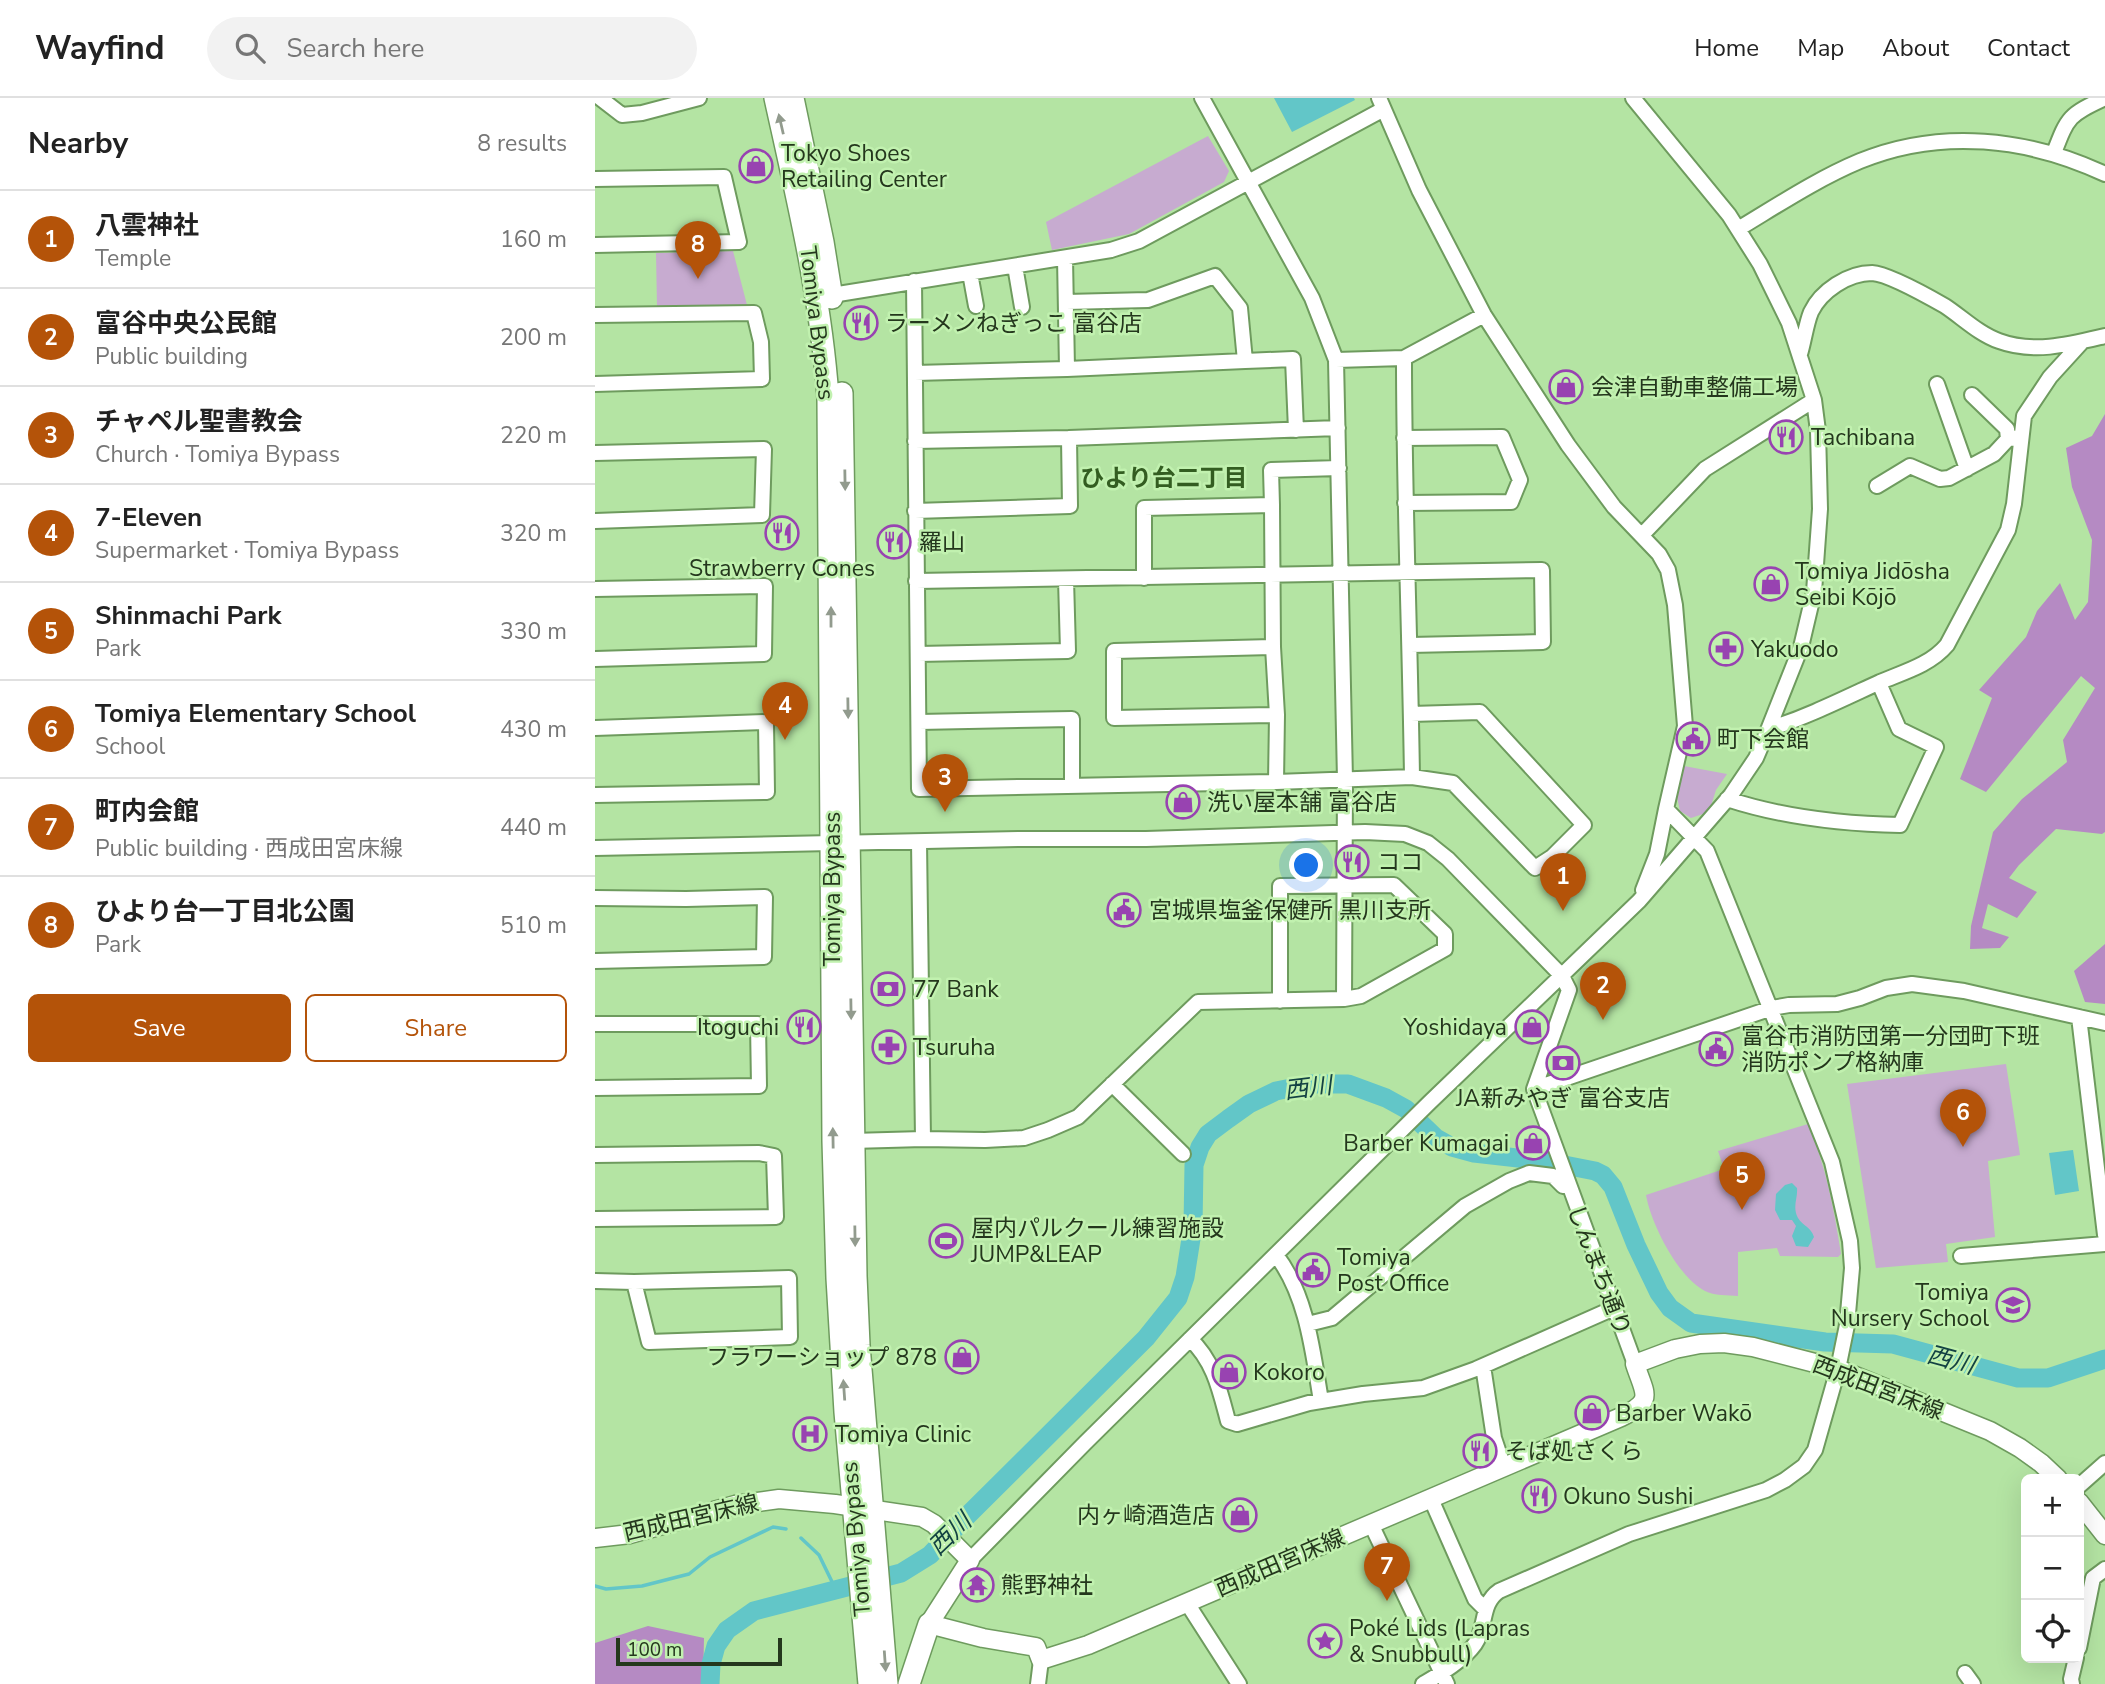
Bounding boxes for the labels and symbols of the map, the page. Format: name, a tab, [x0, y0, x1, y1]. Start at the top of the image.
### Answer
one-way arrow	[775, 113, 786, 135]
place label: Tokyo Shoes Retailing Center	[781, 138, 948, 195]
shop icon: Tokyo Shoes Retailing Center	[737, 147, 775, 185]
pin: 8	[675, 221, 721, 279]
street label: Tomiya Bypass	[792, 244, 842, 402]
restaurant icon: ラーメンねぎっこ 富谷店	[842, 304, 880, 342]
place label: ラーメンねぎっこ 富谷店	[885, 308, 1142, 339]
shop icon: 会津自動車整備工場	[1547, 368, 1585, 406]
place label: 会津自動車整備工場	[1591, 372, 1798, 403]
restaurant icon: Tachibana	[1767, 418, 1805, 456]
place label: Tachibana	[1811, 422, 1915, 453]
district label: ひより台二丁目	[1080, 462, 1248, 494]
one-way arrow	[839, 470, 851, 492]
restaurant icon: Strawberry Cones	[763, 514, 801, 552]
restaurant icon: 羅山	[875, 523, 913, 561]
place label: 羅山	[919, 527, 965, 558]
place label: Strawberry Cones	[689, 553, 875, 584]
place label: Tomiya Jidōsha Seibi Kōjō	[1795, 556, 1950, 613]
shop icon: Tomiya Jidōsha Seibi Kōjō	[1752, 565, 1790, 603]
one-way arrow	[825, 605, 836, 627]
pharmacy icon: Yakuodo	[1707, 630, 1745, 668]
place label: Yakuodo	[1750, 634, 1839, 665]
pin: 4	[762, 682, 808, 740]
one-way arrow	[843, 697, 854, 719]
public building icon: 町下会館	[1674, 720, 1712, 758]
place label: 町下会館	[1717, 724, 1809, 755]
pin: 3	[922, 754, 968, 812]
shop icon: 洗い屋本舗 富谷店	[1164, 783, 1202, 821]
place label: 洗い屋本舗 富谷店	[1207, 787, 1397, 818]
street label: Tomiya Bypass	[817, 812, 848, 966]
restaurant icon: ココ	[1333, 843, 1371, 881]
place label: ココ	[1377, 847, 1423, 878]
your location	[1289, 848, 1323, 882]
pin: 1	[1540, 853, 1586, 911]
public building icon: 宮城県塩釜保健所 黒川支所	[1105, 891, 1143, 929]
place label: 宮城県塩釜保健所 黒川支所	[1149, 895, 1431, 926]
pin: 2	[1580, 962, 1626, 1020]
bank icon: 77 Bank	[869, 970, 907, 1008]
place label: 77 Bank	[913, 974, 999, 1005]
one-way arrow	[845, 998, 857, 1020]
restaurant icon: Itoguchi	[785, 1008, 823, 1046]
shop icon: Yoshidaya	[1513, 1008, 1551, 1046]
place label: Itoguchi	[697, 1012, 779, 1043]
place label: Yoshidaya	[1403, 1012, 1507, 1043]
place label: 富谷市消防団第一分団町下班 消防ポンプ格納庫	[1741, 1021, 2040, 1078]
pharmacy icon: Tsuruha	[870, 1028, 908, 1066]
public building icon: 富谷市消防団第一分団町下班 消防ポンプ格納庫	[1697, 1030, 1735, 1068]
place label: Tsuruha	[913, 1032, 995, 1063]
bank icon: JA新みやぎ 富谷支店	[1544, 1044, 1582, 1082]
water label: 西川	[1282, 1069, 1337, 1107]
place label: JA新みやぎ 富谷支店	[1455, 1083, 1670, 1114]
pin: 6	[1940, 1089, 1986, 1147]
shop icon: Barber Kumagai	[1514, 1124, 1552, 1162]
one-way arrow	[827, 1127, 839, 1149]
place label: Barber Kumagai	[1343, 1128, 1509, 1159]
pin: 5	[1719, 1152, 1765, 1210]
street label: しんまち通り	[1560, 1200, 1638, 1340]
place label: 屋内パルクール練習施設 JUMP&LEAP	[970, 1213, 1224, 1270]
sports icon: 屋内パルクール練習施設 JUMP&LEAP	[927, 1222, 965, 1260]
one-way arrow	[849, 1225, 860, 1247]
place label: Tomiya Post Office	[1337, 1242, 1449, 1299]
public building icon: Tomiya Post Office	[1294, 1251, 1332, 1289]
place label: Tomiya Nursery School	[1831, 1277, 1989, 1334]
school or university icon: Tomiya Nursery School	[1994, 1286, 2032, 1324]
shop icon: フラワーショップ 878	[943, 1338, 981, 1376]
water label: 西川	[1924, 1338, 1981, 1382]
place label: フラワーショップ 878	[706, 1342, 937, 1373]
street label: 西成田宮床線	[1808, 1349, 1948, 1427]
shop icon: Kokoro	[1210, 1353, 1248, 1391]
place label: Kokoro	[1253, 1357, 1325, 1388]
one-way arrow	[838, 1379, 849, 1401]
shop icon: Barber Wakō	[1573, 1394, 1611, 1432]
place label: Barber Wakō	[1616, 1398, 1752, 1429]
hospital icon: Tomiya Clinic	[791, 1415, 829, 1453]
place label: Tomiya Clinic	[835, 1419, 972, 1450]
restaurant icon: そば処さくら	[1461, 1432, 1499, 1470]
place label: そば処さくら	[1505, 1436, 1643, 1467]
street label: Tomiya Bypass	[834, 1461, 878, 1617]
restaurant icon: Okuno Sushi	[1520, 1477, 1558, 1515]
place label: Okuno Sushi	[1563, 1481, 1693, 1512]
street label: 西成田宮床線	[620, 1487, 762, 1549]
shop icon: 内ヶ崎酒造店	[1221, 1496, 1259, 1534]
place label: 内ヶ崎酒造店	[1077, 1500, 1215, 1531]
water label: 西川	[922, 1504, 981, 1562]
street label: 西成田宮床線	[1210, 1522, 1350, 1604]
pin: 7	[1364, 1543, 1410, 1601]
temple icon: 熊野神社	[958, 1566, 996, 1604]
place label: 熊野神社	[1001, 1570, 1093, 1601]
place label: Poké Lids (Lapras & Snubbull)	[1349, 1613, 1530, 1670]
place icon: Poké Lids (Lapras & Snubbull)	[1306, 1622, 1344, 1660]
scale bar	[616, 1635, 782, 1667]
one-way arrow	[880, 1651, 891, 1673]

